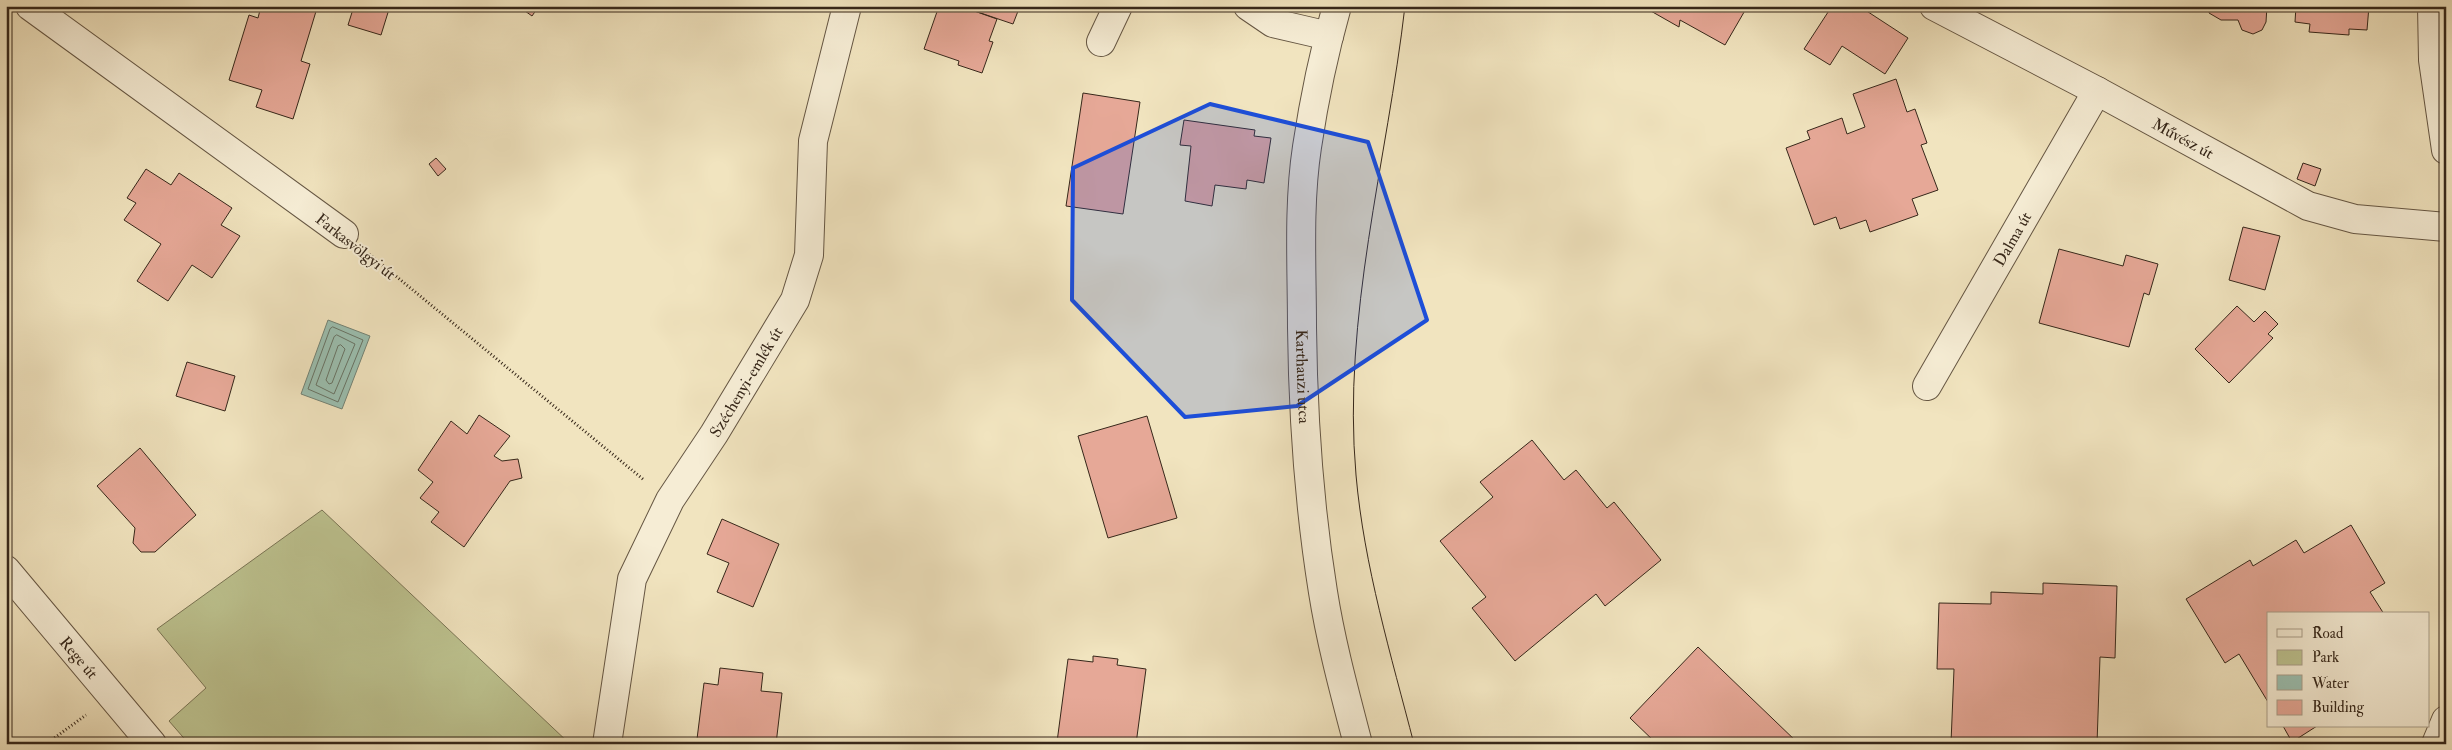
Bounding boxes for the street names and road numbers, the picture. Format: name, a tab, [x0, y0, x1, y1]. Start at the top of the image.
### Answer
street label: Művész út	[2149, 114, 2217, 164]
street label: Dalma út	[1989, 208, 2036, 270]
street label: Farkasvölgyi út	[311, 209, 399, 284]
street label: Széchenyi-emlék út	[705, 323, 787, 441]
street label: Karthauzi utca	[1291, 329, 1314, 424]
street label: Rege út	[55, 633, 102, 683]

